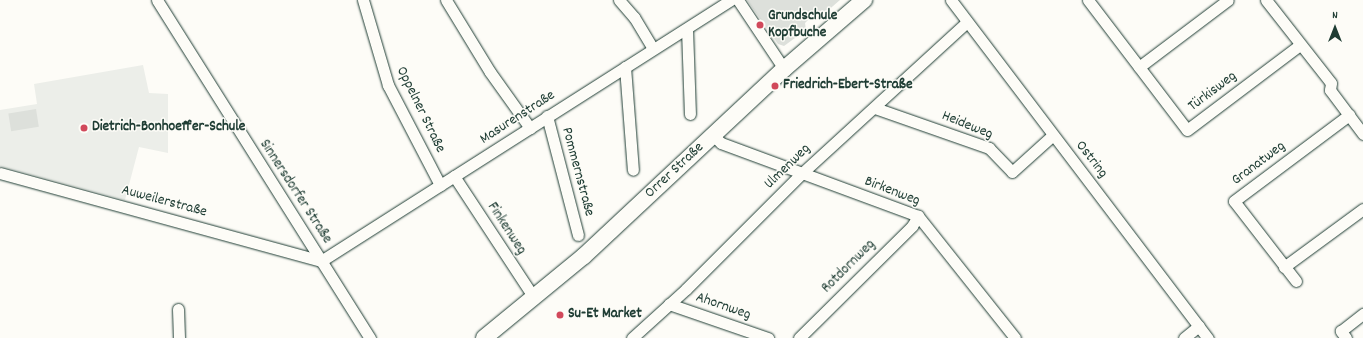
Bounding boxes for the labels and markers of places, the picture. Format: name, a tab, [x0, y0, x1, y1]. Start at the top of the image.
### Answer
place label: Grundschule Kopfbuche	[768, 7, 837, 42]
marker: Grundschule Kopfbuche	[755, 20, 765, 30]
place label: Friedrich-Ebert-Straße	[783, 77, 913, 95]
marker: Friedrich-Ebert-Straße	[770, 81, 780, 91]
place label: Dietrich-Bonhoeffer-Schule	[92, 119, 245, 137]
marker: Dietrich-Bonhoeffer-Schule	[79, 123, 89, 133]
place label: Su-Et Market	[568, 306, 642, 324]
marker: Su-Et Market	[555, 310, 565, 320]

